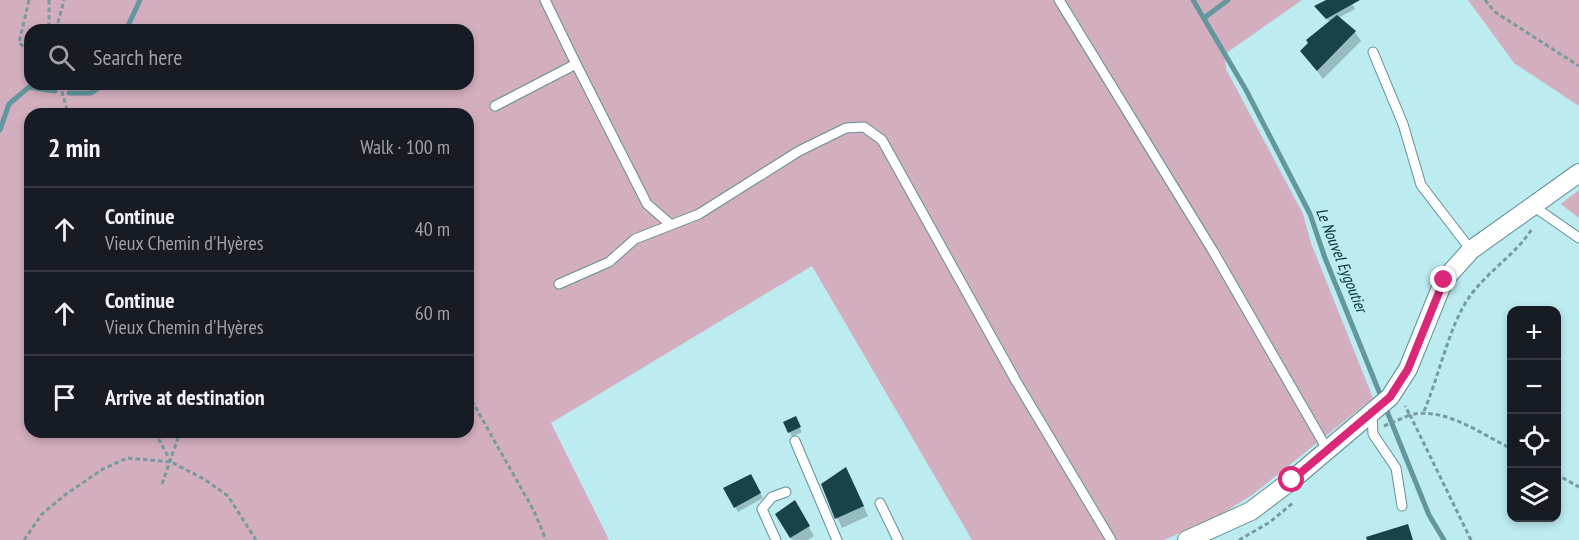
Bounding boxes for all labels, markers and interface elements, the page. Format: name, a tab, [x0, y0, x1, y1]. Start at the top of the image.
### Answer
search box	[24, 24, 474, 90]
icon: search	[45, 41, 78, 74]
text: Search here	[93, 43, 182, 71]
text: 2 min	[48, 131, 101, 164]
text: Walk · 100 m	[360, 134, 450, 160]
text: Continue	[105, 202, 175, 230]
water label: Le Nouvel Eygoutier	[1312, 205, 1373, 318]
icon: ahead	[48, 213, 81, 246]
text: 40 m	[415, 216, 450, 242]
text: Vieux Chemin d'Hyères	[105, 230, 263, 256]
route end	[1430, 266, 1456, 292]
text: Continue	[105, 286, 175, 314]
icon: ahead	[48, 297, 81, 330]
text: 60 m	[415, 300, 450, 326]
map controls	[1507, 306, 1561, 522]
button: +	[1507, 306, 1561, 360]
text: Vieux Chemin d'Hyères	[105, 314, 263, 340]
button: −	[1507, 360, 1561, 414]
icon: arrive	[48, 381, 81, 414]
text: Arrive at destination	[105, 383, 265, 411]
button: locate	[1507, 414, 1561, 468]
route start	[1278, 466, 1304, 492]
button: layers	[1507, 468, 1561, 522]

